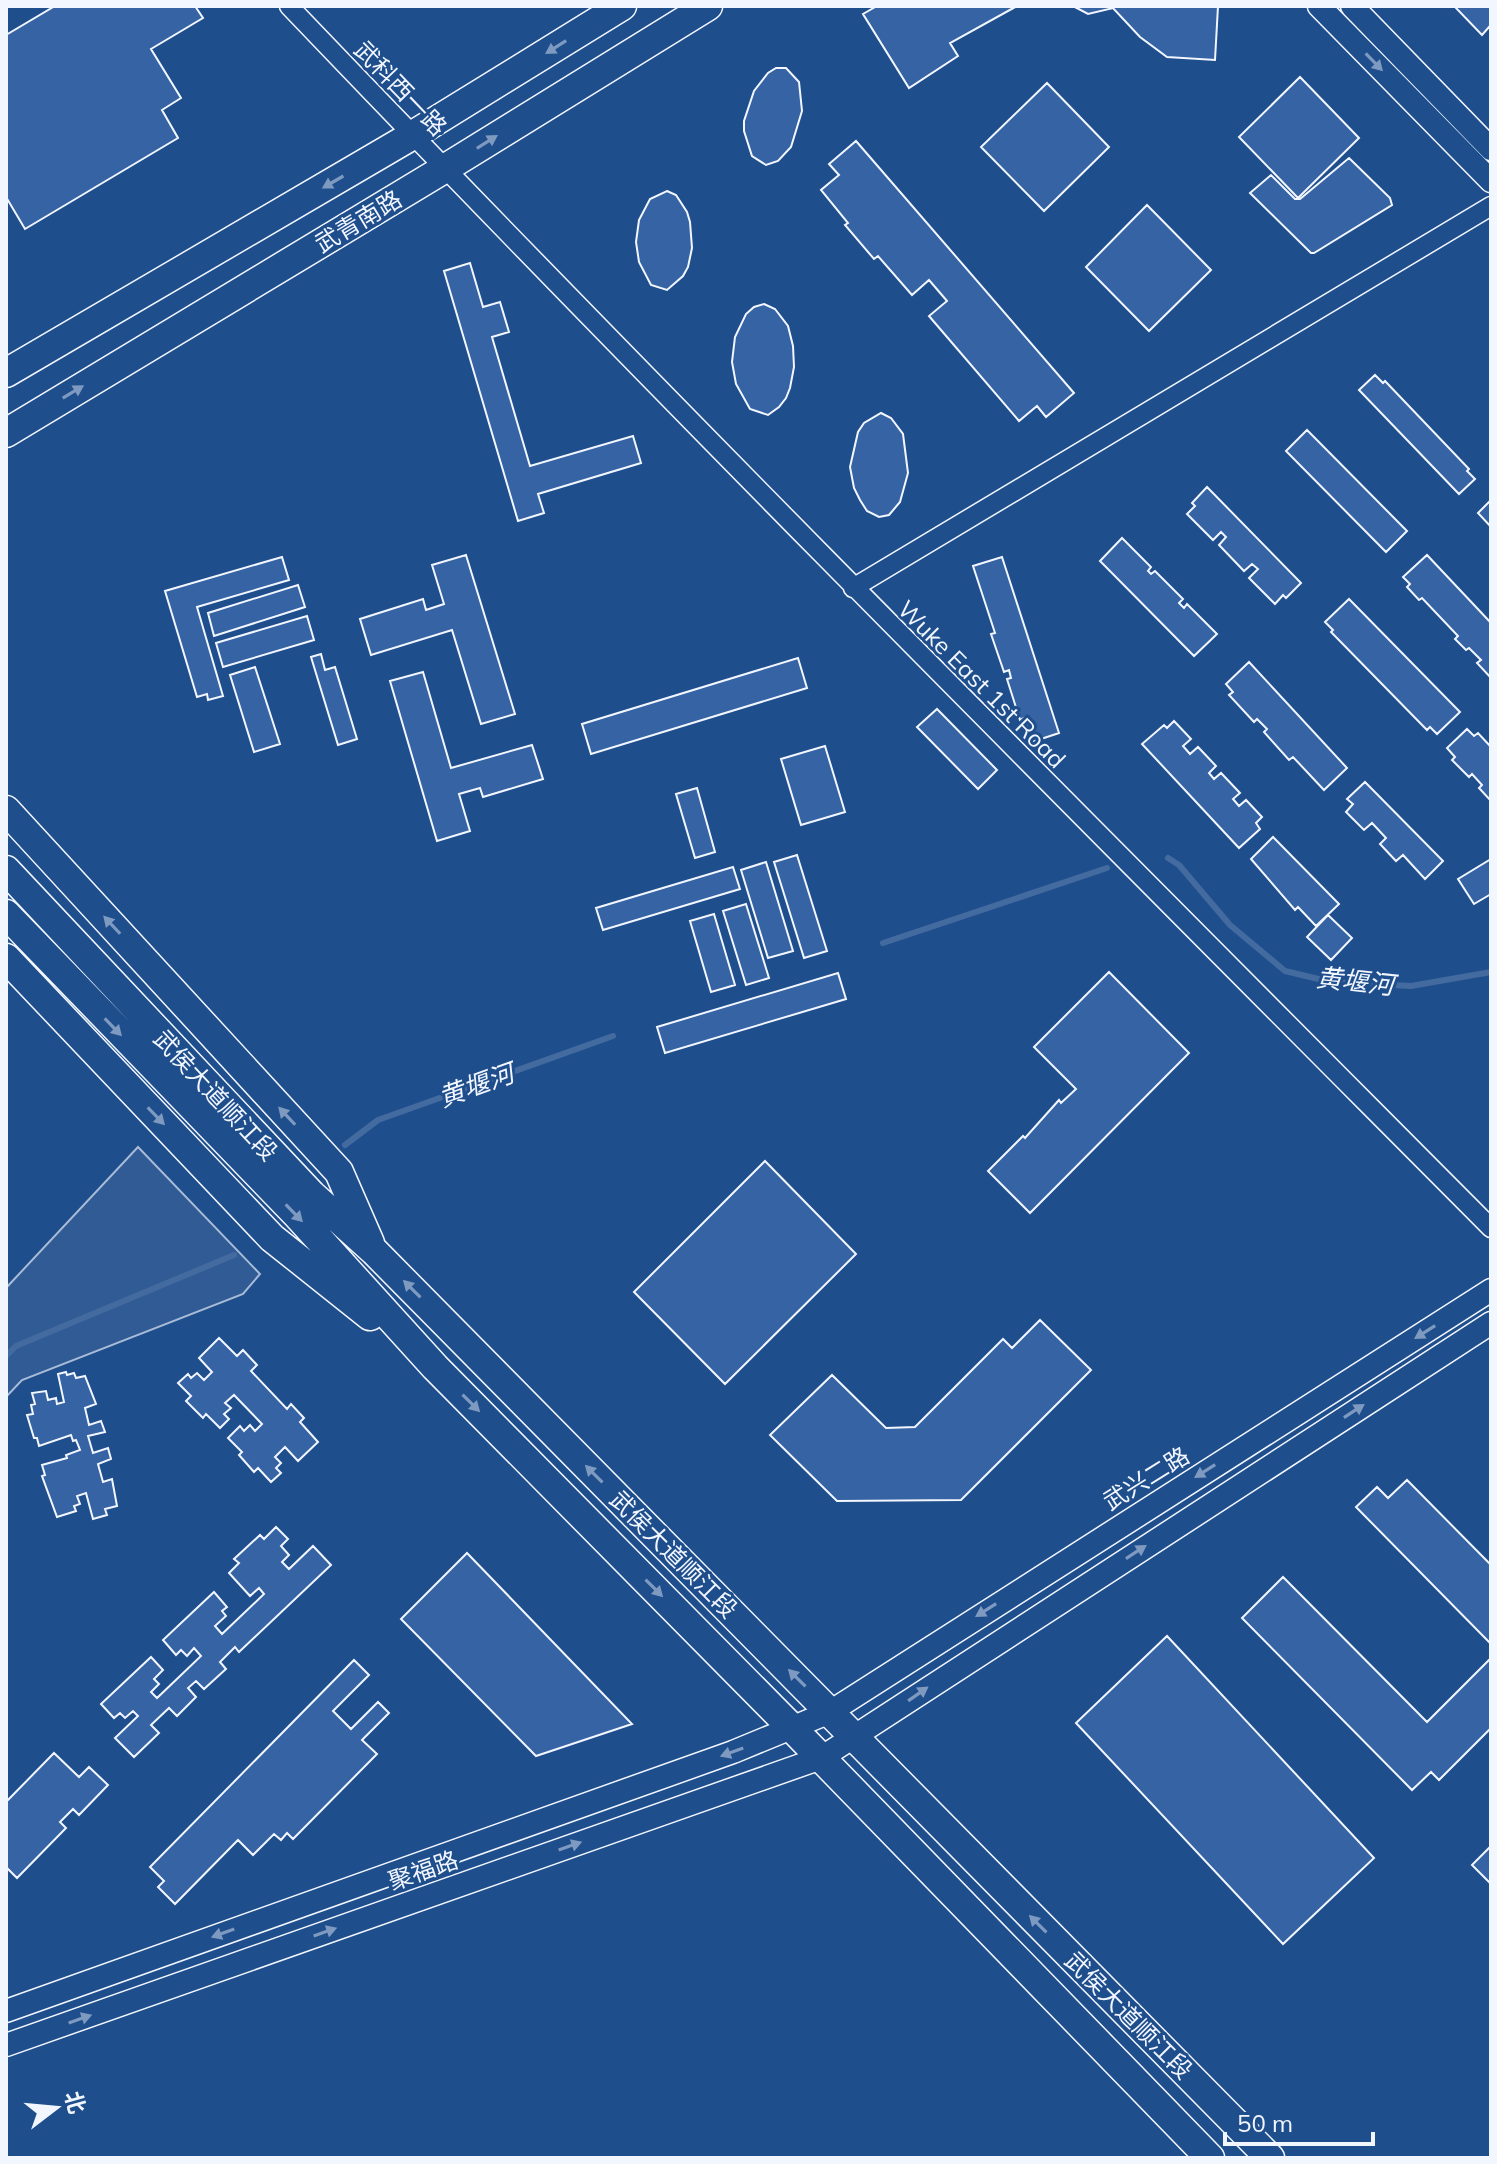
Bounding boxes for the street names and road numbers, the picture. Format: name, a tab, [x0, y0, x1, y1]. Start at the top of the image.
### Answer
street label: 武科西一路	[349, 34, 453, 142]
street label: 武青南路	[309, 183, 407, 259]
street label: Wuke East 1st Road	[892, 594, 1072, 774]
street label: 武侯大道顺江段	[148, 1023, 284, 1167]
street label: 武兴二路	[1097, 1440, 1195, 1516]
street label: 武侯大道顺江段	[604, 1484, 744, 1624]
street label: 聚福路	[384, 1844, 462, 1896]
street label: 武侯大道顺江段	[1059, 1945, 1199, 2085]

